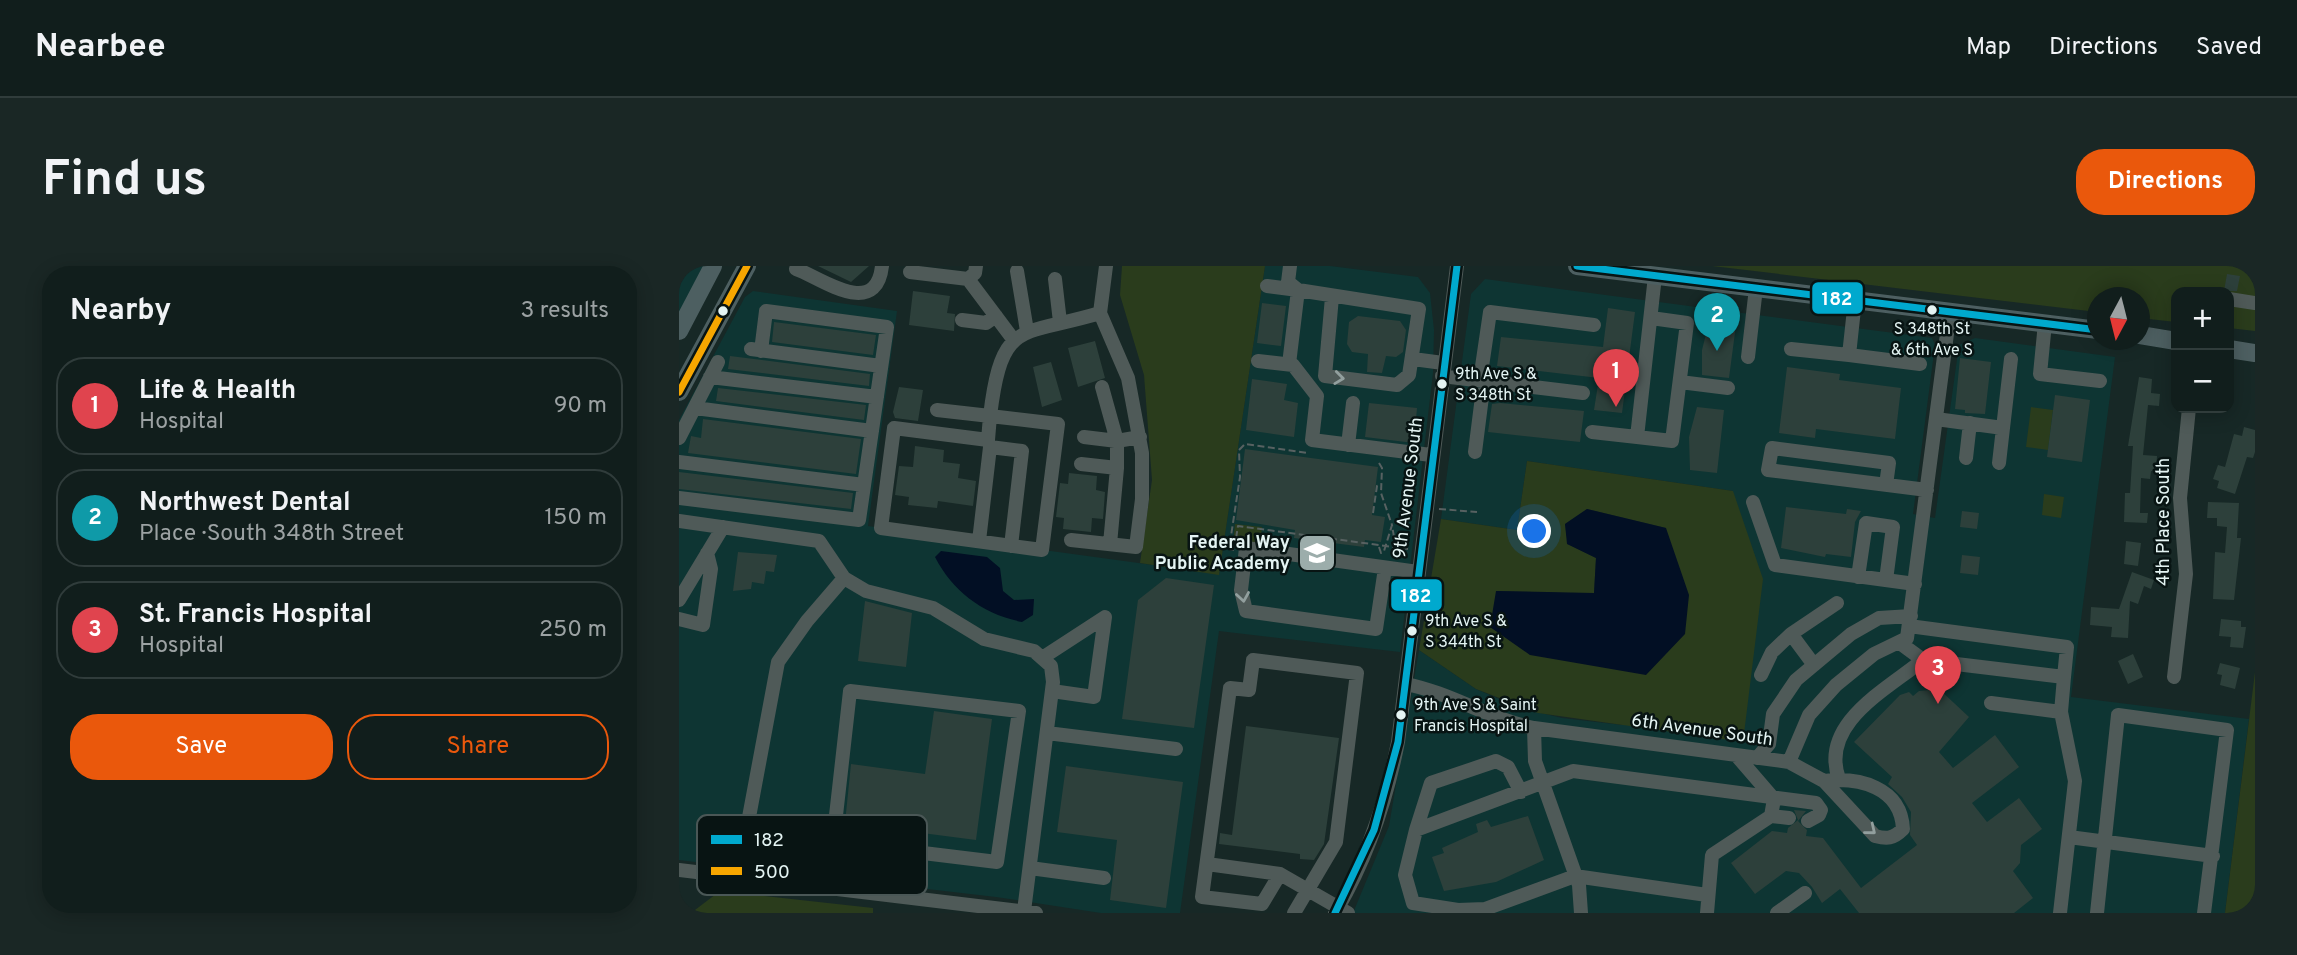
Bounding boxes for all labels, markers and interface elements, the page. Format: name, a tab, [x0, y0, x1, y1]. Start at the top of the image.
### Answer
text: Nearbee	[35, 27, 166, 69]
text: Map	[1966, 33, 2011, 63]
text: Directions	[2049, 33, 2158, 63]
text: Saved	[2196, 33, 2262, 63]
button: Directions	[2076, 149, 2255, 215]
text: Find us	[42, 151, 207, 213]
line badge: 182	[1811, 281, 1864, 315]
north arrow	[2087, 287, 2150, 350]
map controls	[2171, 287, 2234, 413]
button: +	[2171, 287, 2234, 350]
text: 182	[1822, 288, 1852, 312]
text: Nearby	[70, 293, 171, 330]
pin: 2	[1694, 293, 1740, 351]
text: 3 results	[520, 297, 609, 326]
marker: S 348th St & 6th Ave S	[1925, 303, 1939, 317]
unlabelled marker	[716, 304, 730, 318]
place label: S 348th St & 6th Ave S	[1891, 320, 1973, 361]
pin: 1	[1593, 349, 1639, 407]
button: −	[2171, 350, 2234, 413]
place label: 9th Ave S & S 348th St	[1455, 365, 1537, 406]
one-way arrow	[1333, 370, 1345, 385]
text: Life & Health	[139, 375, 296, 408]
marker: 9th Ave S & S 348th St	[1435, 377, 1449, 391]
text: 1	[90, 392, 100, 421]
text: 90 m	[554, 392, 607, 421]
text: Hospital	[139, 408, 224, 437]
street label: 9th Avenue South	[1389, 416, 1429, 560]
street label: 4th Place South	[2153, 458, 2176, 586]
text: Northwest Dental	[139, 487, 351, 520]
text: 2	[88, 504, 102, 533]
text: 150 m	[545, 504, 607, 533]
your location	[1517, 514, 1551, 548]
text: Place · South 348th Street	[139, 520, 404, 549]
place label: Federal Way Public Academy	[1155, 532, 1290, 576]
school or university icon: Federal Way Public Academy	[1296, 532, 1338, 574]
line badge: 182	[1390, 578, 1443, 612]
text: 182	[1401, 585, 1431, 609]
one-way arrow	[1235, 591, 1250, 603]
text: St. Francis Hospital	[139, 599, 372, 632]
place label: 9th Ave S & S 344th St	[1425, 612, 1507, 653]
text: 3	[88, 616, 102, 645]
text: 250 m	[539, 616, 607, 645]
marker: 9th Ave S & S 344th St	[1405, 624, 1419, 638]
text: Hospital	[139, 632, 224, 661]
pin: 3	[1915, 646, 1961, 704]
place label: 9th Ave S & Saint Francis Hospital	[1414, 696, 1537, 737]
marker: 9th Ave S & Saint Francis Hospital	[1394, 708, 1408, 722]
street label: 6th Avenue South	[1630, 710, 1774, 752]
button: Save	[70, 714, 333, 780]
button: Share	[347, 714, 609, 780]
legend	[697, 815, 927, 895]
one-way arrow	[1864, 821, 1876, 834]
text: 182	[754, 829, 784, 853]
text: 500	[754, 861, 790, 885]

